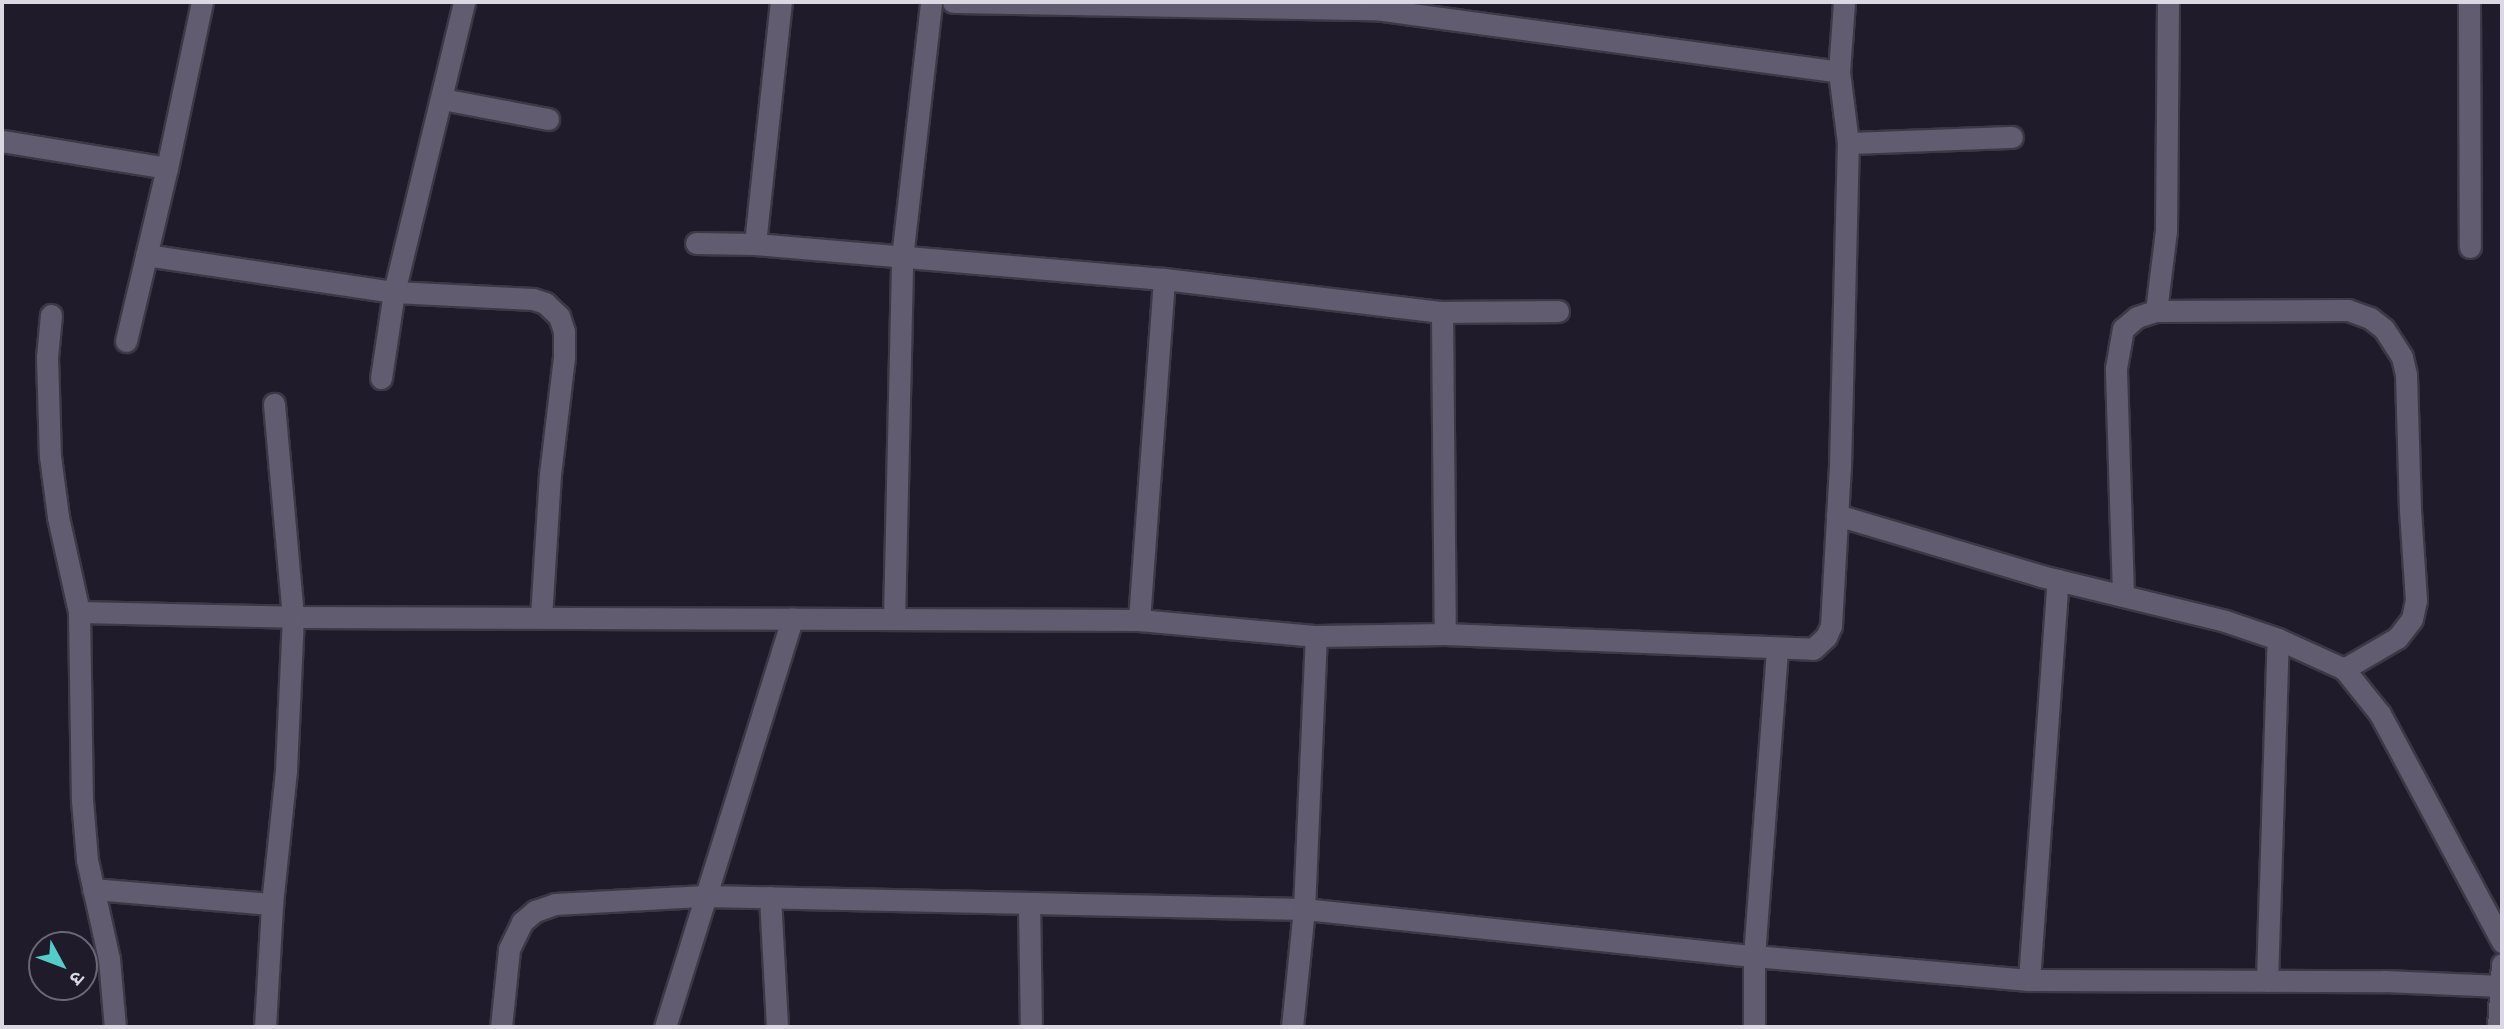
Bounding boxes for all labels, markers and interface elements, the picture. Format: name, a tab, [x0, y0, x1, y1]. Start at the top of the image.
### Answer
north arrow	[28, 931, 98, 1001]
text: उ	[64, 966, 91, 991]

